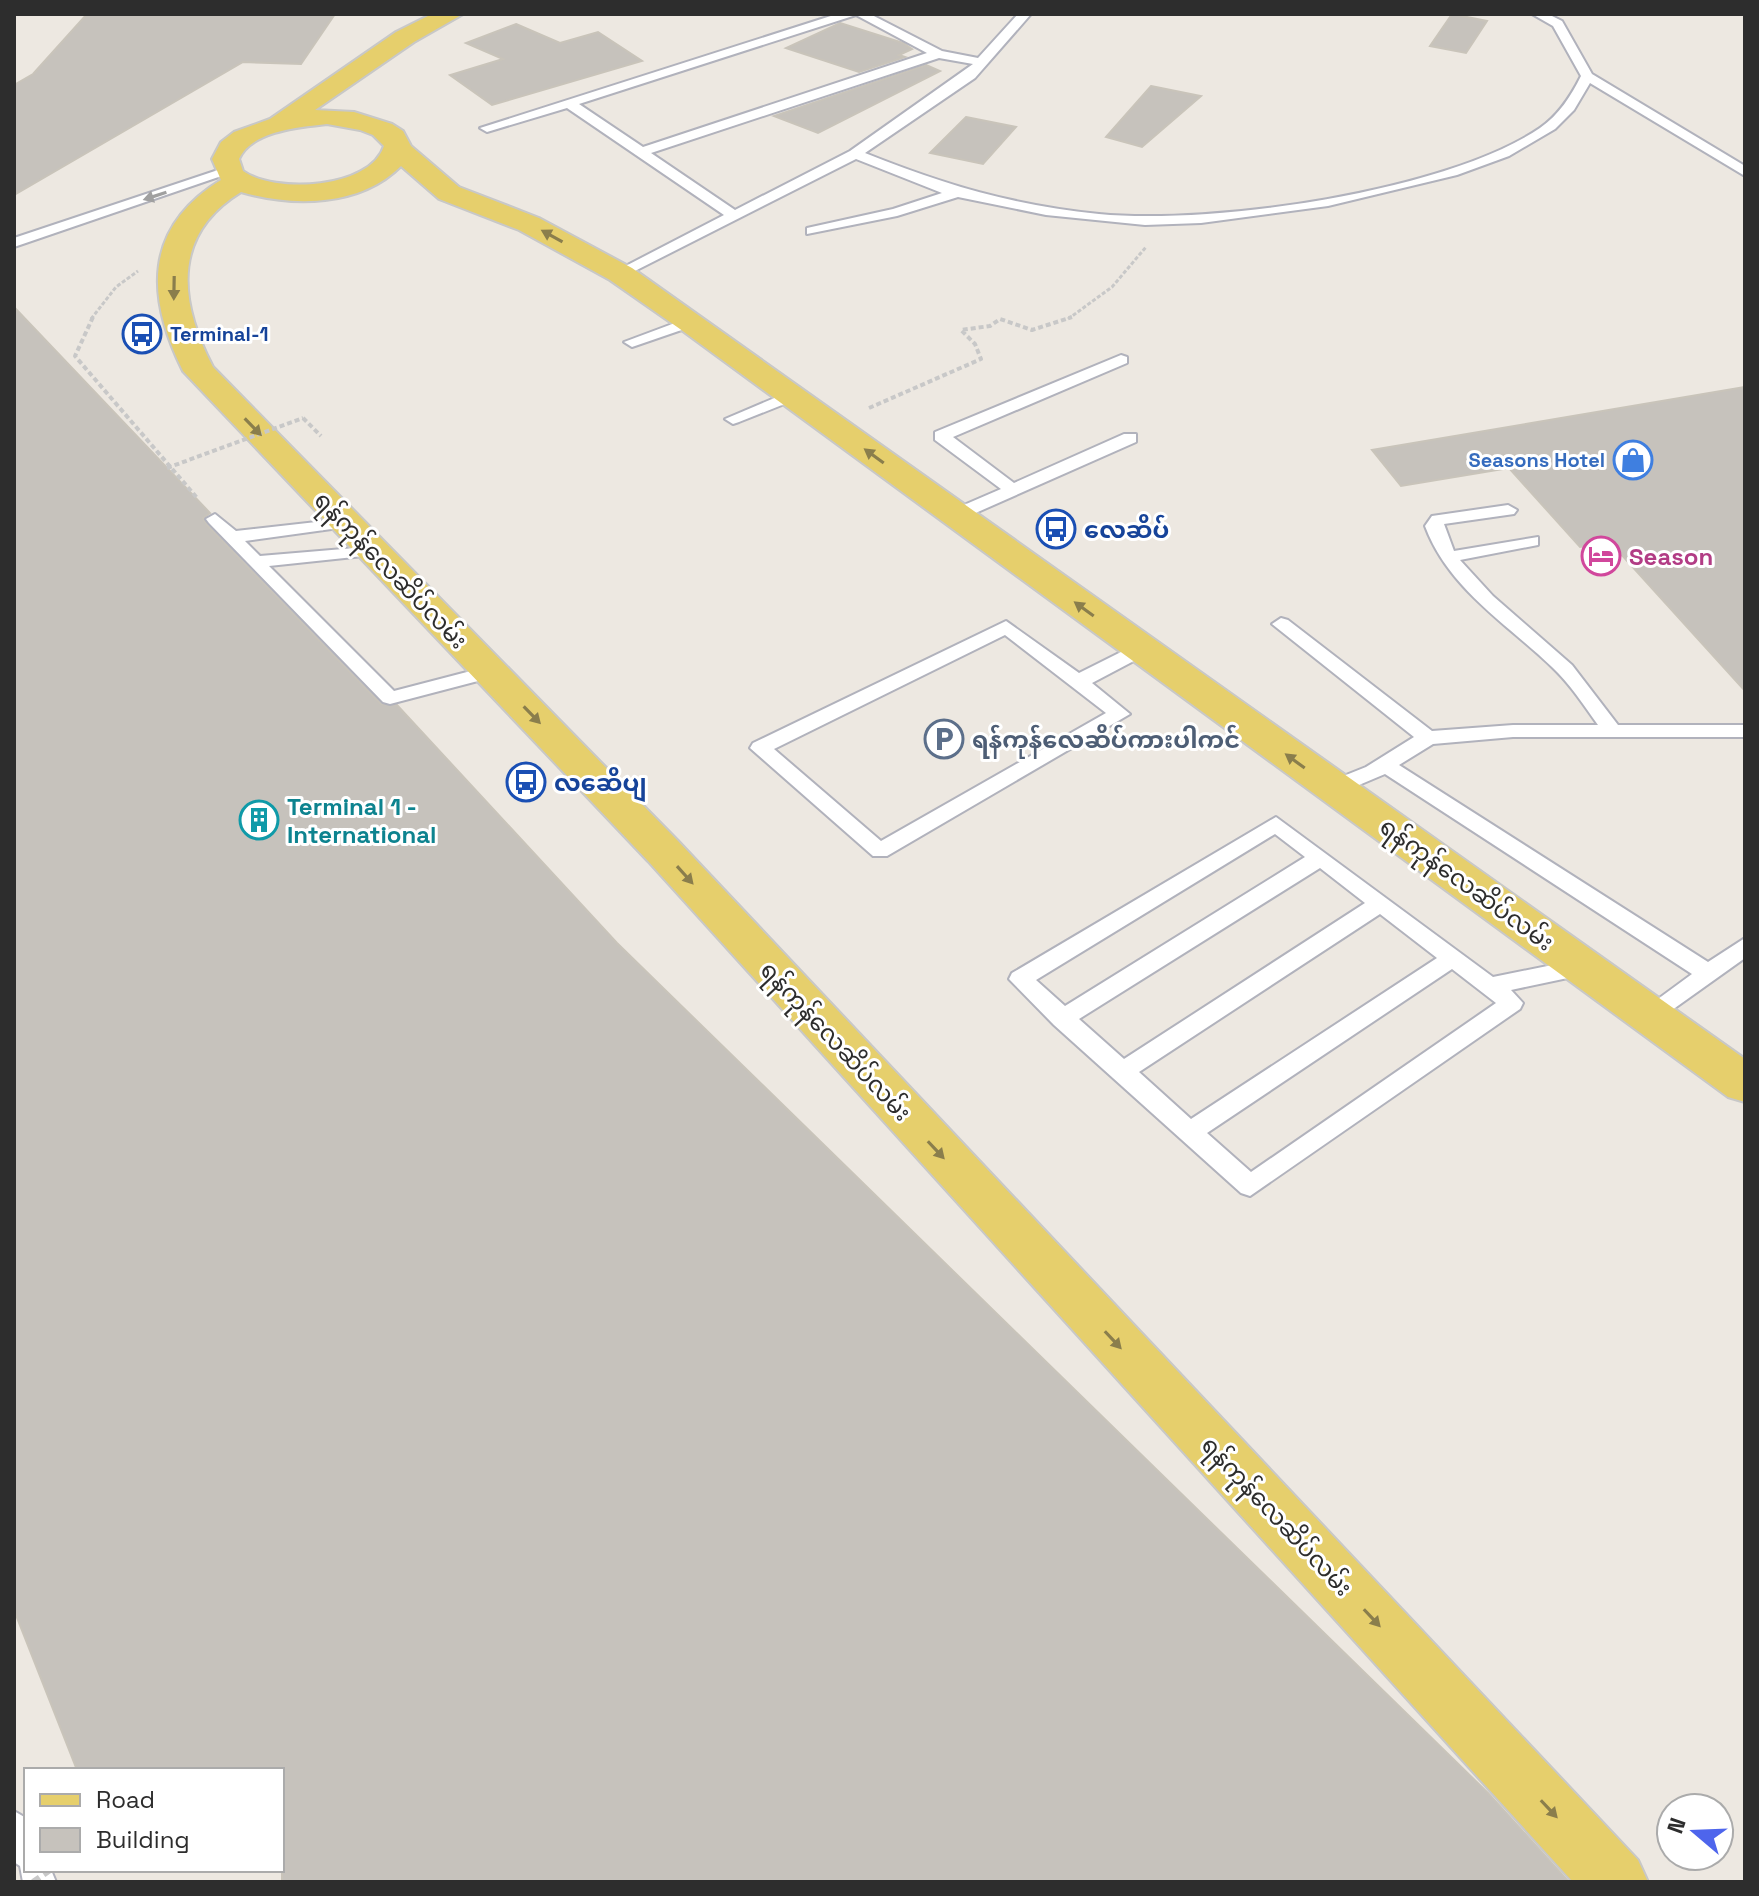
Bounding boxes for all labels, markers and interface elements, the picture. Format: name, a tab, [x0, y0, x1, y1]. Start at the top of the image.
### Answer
one-way arrow	[142, 190, 166, 202]
one-way arrow	[541, 230, 564, 243]
one-way arrow	[168, 276, 181, 301]
bus stop icon: Terminal-1	[121, 313, 163, 355]
place label: Terminal-1	[170, 321, 269, 347]
one-way arrow	[244, 418, 262, 437]
shop icon: Seasons Hotel	[1612, 439, 1654, 481]
place label: Seasons Hotel	[1469, 447, 1605, 473]
one-way arrow	[863, 449, 884, 464]
street label: ရန်ကုန်လေဆိပ်လမ်း	[305, 485, 474, 658]
bus stop icon: လေဆိပ်	[1035, 508, 1077, 550]
place label: လေဆိပ်	[1084, 514, 1169, 545]
hotel icon: Season	[1580, 535, 1622, 577]
place label: Season	[1629, 541, 1713, 572]
one-way arrow	[1073, 602, 1094, 617]
one-way arrow	[522, 705, 540, 724]
parking icon: ရန်ကုန်လေဆိပ်ကားပါကင်	[923, 718, 965, 760]
place label: ရန်ကုန်လေဆိပ်ကားပါကင်	[972, 724, 1240, 759]
one-way arrow	[1284, 753, 1306, 769]
bus stop icon: လဆေိပျ	[505, 761, 547, 803]
place label: လဆေိပျ	[554, 767, 647, 803]
place label: Terminal 1 - International	[287, 791, 437, 850]
building icon: Terminal 1 - International	[238, 799, 280, 841]
street label: ရန်ကုန်လေဆိပ်လမ်း	[1372, 810, 1560, 961]
one-way arrow	[676, 866, 694, 885]
street label: ရန်ကုန်လေဆိပ်လမ်း	[751, 955, 918, 1130]
one-way arrow	[927, 1140, 945, 1159]
one-way arrow	[1104, 1330, 1122, 1349]
street label: ရန်ကုန်လေဆိပ်လမ်း	[1192, 1430, 1359, 1605]
one-way arrow	[1363, 1609, 1381, 1628]
legend	[24, 1768, 284, 1872]
text: Road	[96, 1784, 155, 1815]
north arrow	[1655, 1792, 1735, 1872]
one-way arrow	[1539, 1799, 1557, 1818]
text: N	[1660, 1814, 1692, 1837]
text: Building	[96, 1824, 190, 1855]

